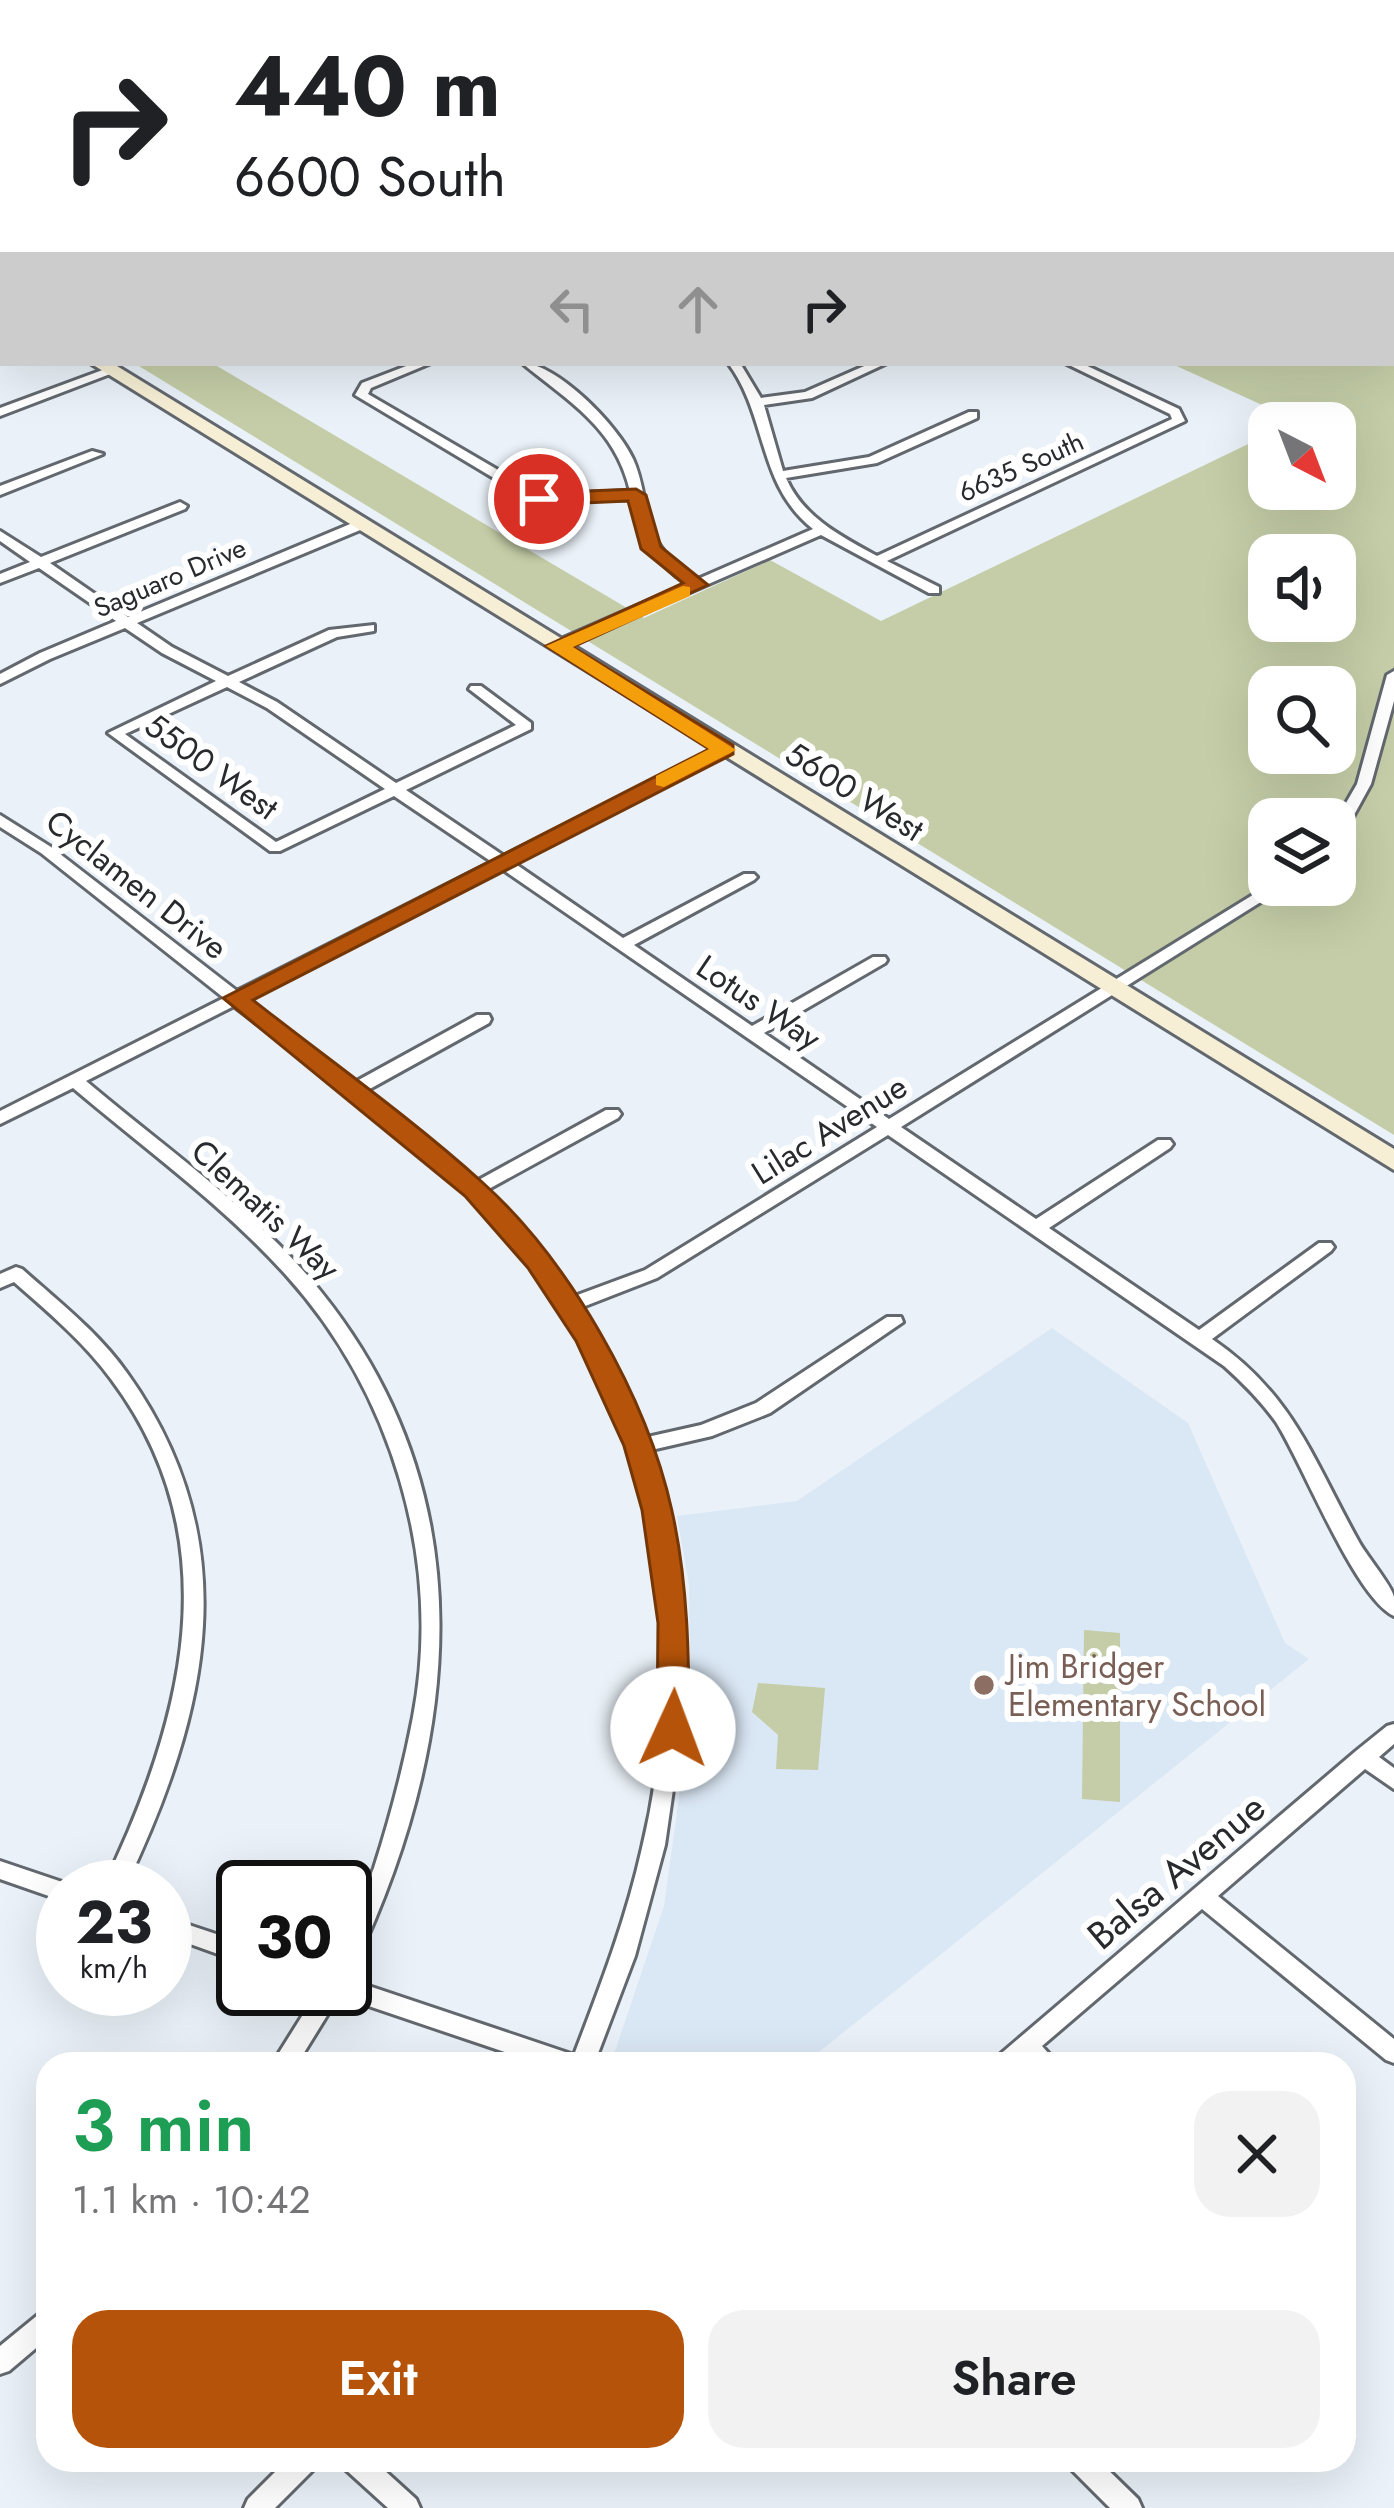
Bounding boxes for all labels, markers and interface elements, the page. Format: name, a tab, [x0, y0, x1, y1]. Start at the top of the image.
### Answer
text: 440 m	[234, 26, 501, 148]
icon: right	[36, 48, 192, 204]
text: 6600 South	[234, 138, 506, 216]
icon: left	[539, 276, 605, 342]
icon: ahead	[665, 276, 731, 342]
icon: right	[791, 276, 857, 342]
north arrow	[1248, 402, 1356, 510]
map controls	[1248, 402, 1356, 906]
street label: 6635 South	[952, 422, 1090, 512]
pin	[488, 448, 590, 550]
icon: arrive	[506, 466, 572, 532]
street label: Saguaro Drive	[88, 528, 252, 627]
button: sound	[1248, 534, 1356, 642]
button: search	[1248, 666, 1356, 774]
street label: 5500 West	[135, 702, 288, 831]
street label: 5600 West	[776, 730, 933, 853]
street label: Cyclamen Drive	[36, 798, 238, 970]
button: layers	[1248, 798, 1356, 906]
street label: Lotus Way	[687, 944, 831, 1062]
street label: Lilac Avenue	[742, 1063, 916, 1196]
street label: Clematis Way	[181, 1128, 351, 1291]
place label: Jim Bridger Elementary School	[1004, 1643, 1266, 1728]
position arrow	[610, 1666, 736, 1792]
marker: Jim Bridger Elementary School	[971, 1672, 997, 1698]
street label: Balsa Avenue	[1075, 1780, 1278, 1963]
speed limit sign: 30	[216, 1860, 372, 2016]
text: 23	[76, 1879, 152, 1966]
text: km/h	[80, 1946, 148, 1989]
text: 3 min	[72, 2074, 255, 2178]
button: close	[1194, 2091, 1320, 2217]
text: 1.1 km · 10:42	[72, 2171, 311, 2228]
button: Exit	[72, 2310, 684, 2448]
button: Share	[708, 2310, 1320, 2448]

